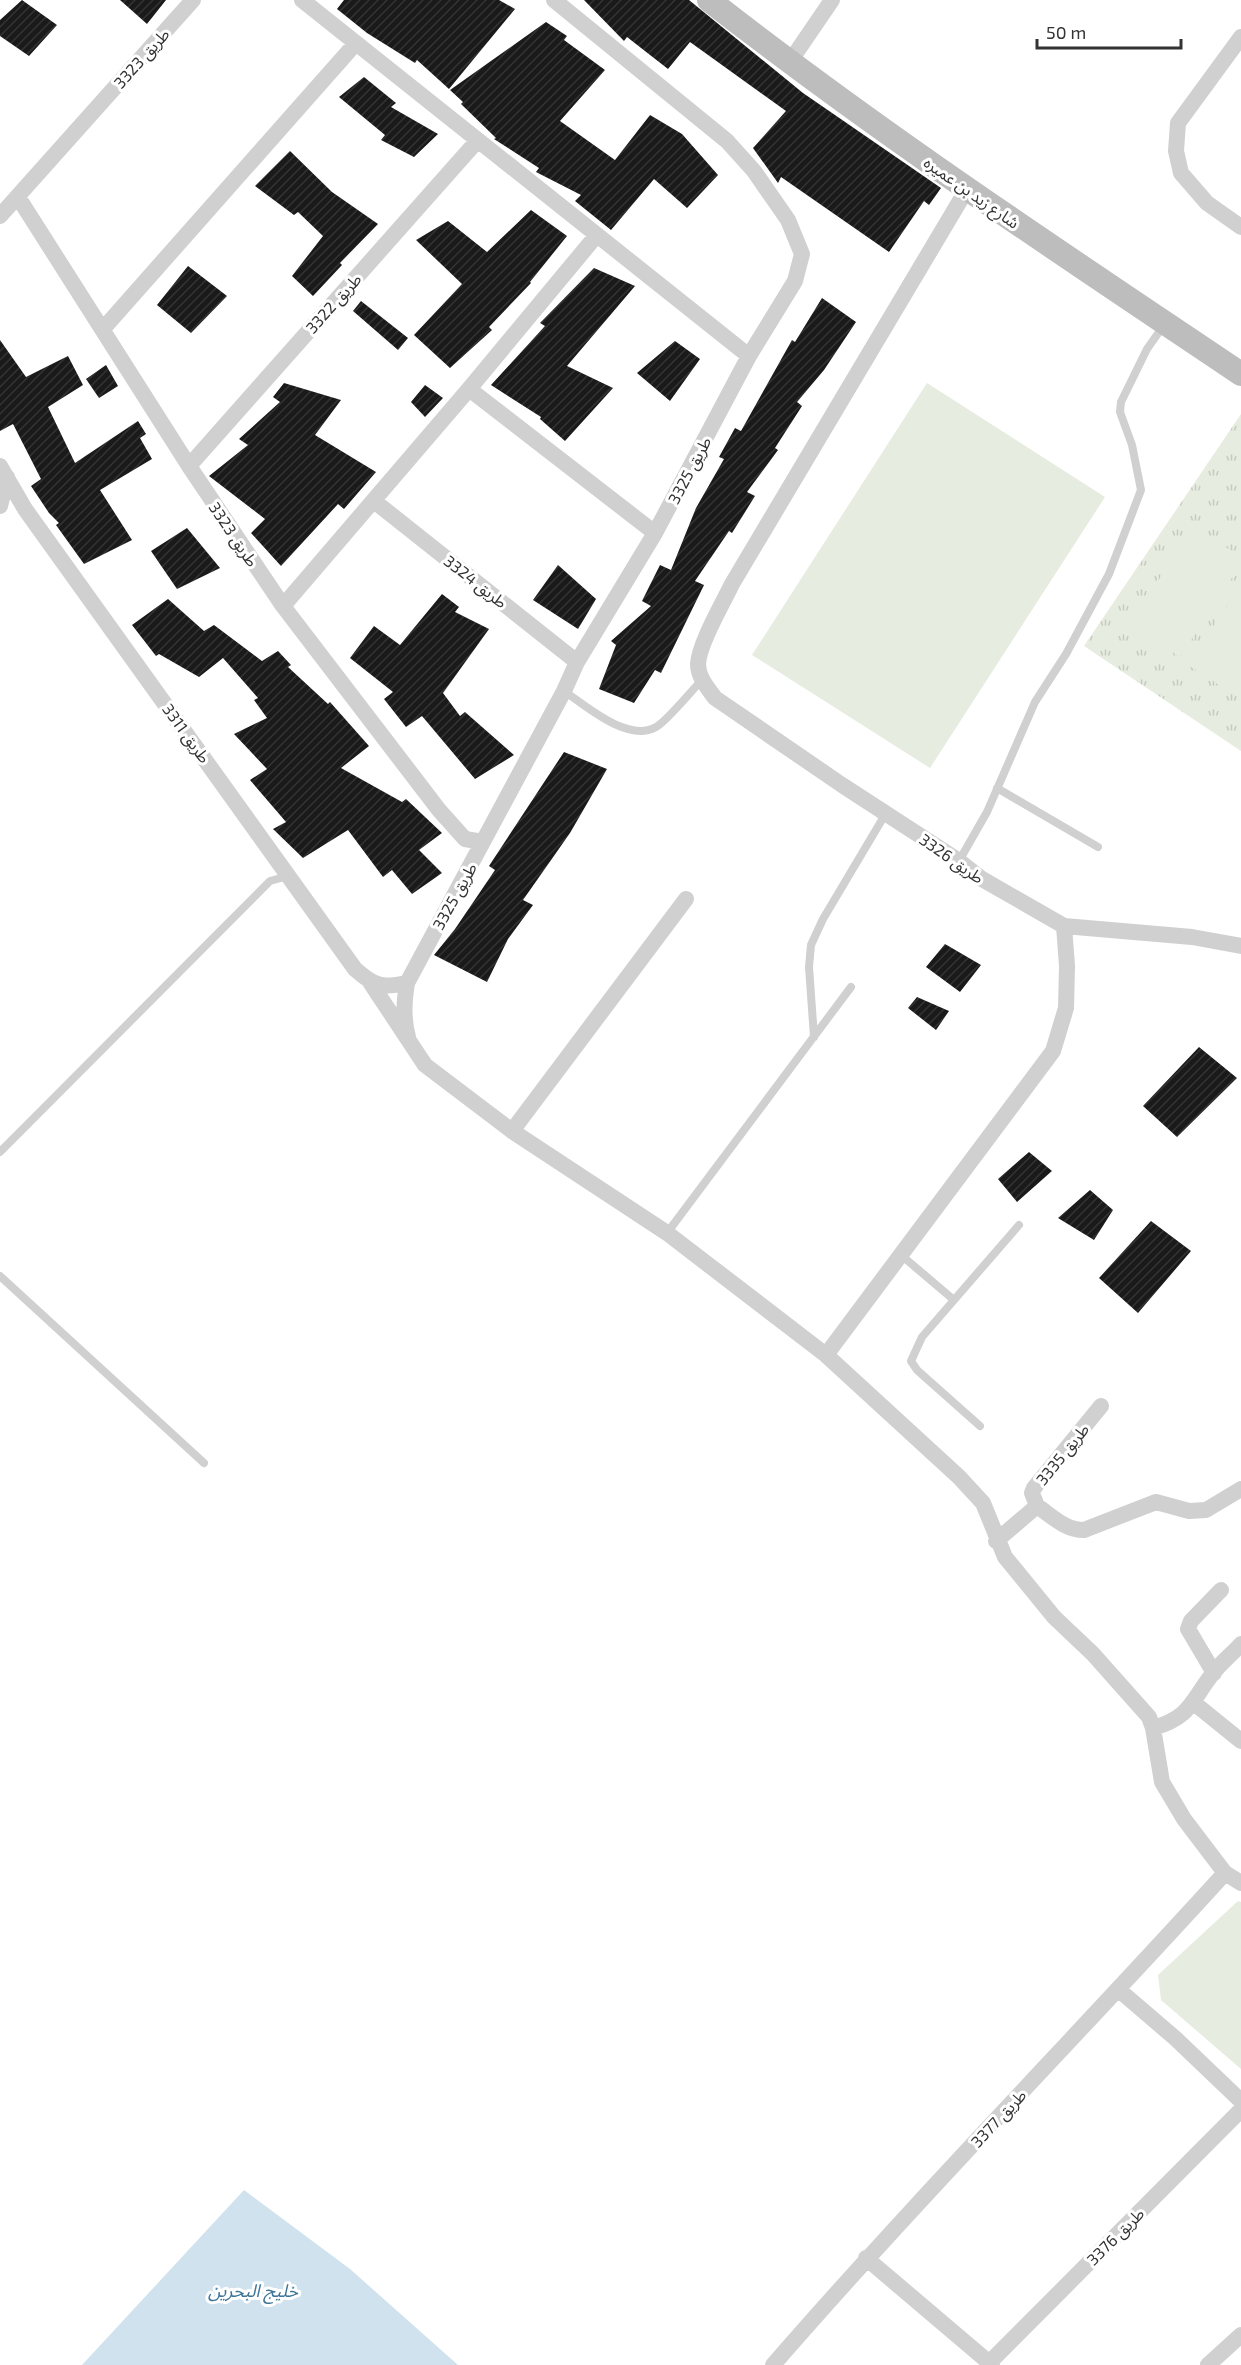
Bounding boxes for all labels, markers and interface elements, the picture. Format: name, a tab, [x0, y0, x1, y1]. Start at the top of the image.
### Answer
scale bar	[1037, 12, 1181, 50]
text: 50 m	[1046, 21, 1086, 43]
street label: طريق 3323	[109, 24, 174, 93]
street label: شارع زيد بن عميره	[918, 152, 1023, 235]
street label: طريق 3322	[301, 269, 366, 338]
street label: طريق 3325	[663, 433, 716, 508]
street label: طريق 3323	[204, 498, 263, 571]
street label: طريق 3324	[440, 551, 511, 613]
street label: طريق 3311	[158, 700, 215, 768]
street label: طريق 3326	[915, 829, 988, 889]
street label: طريق 3325	[428, 859, 482, 934]
street label: طريق 3335	[1032, 1419, 1094, 1490]
street label: طريق 3377	[966, 2085, 1031, 2152]
street label: طريق 3376	[1082, 2203, 1149, 2270]
water label: خليج البحرين	[208, 2279, 298, 2305]

